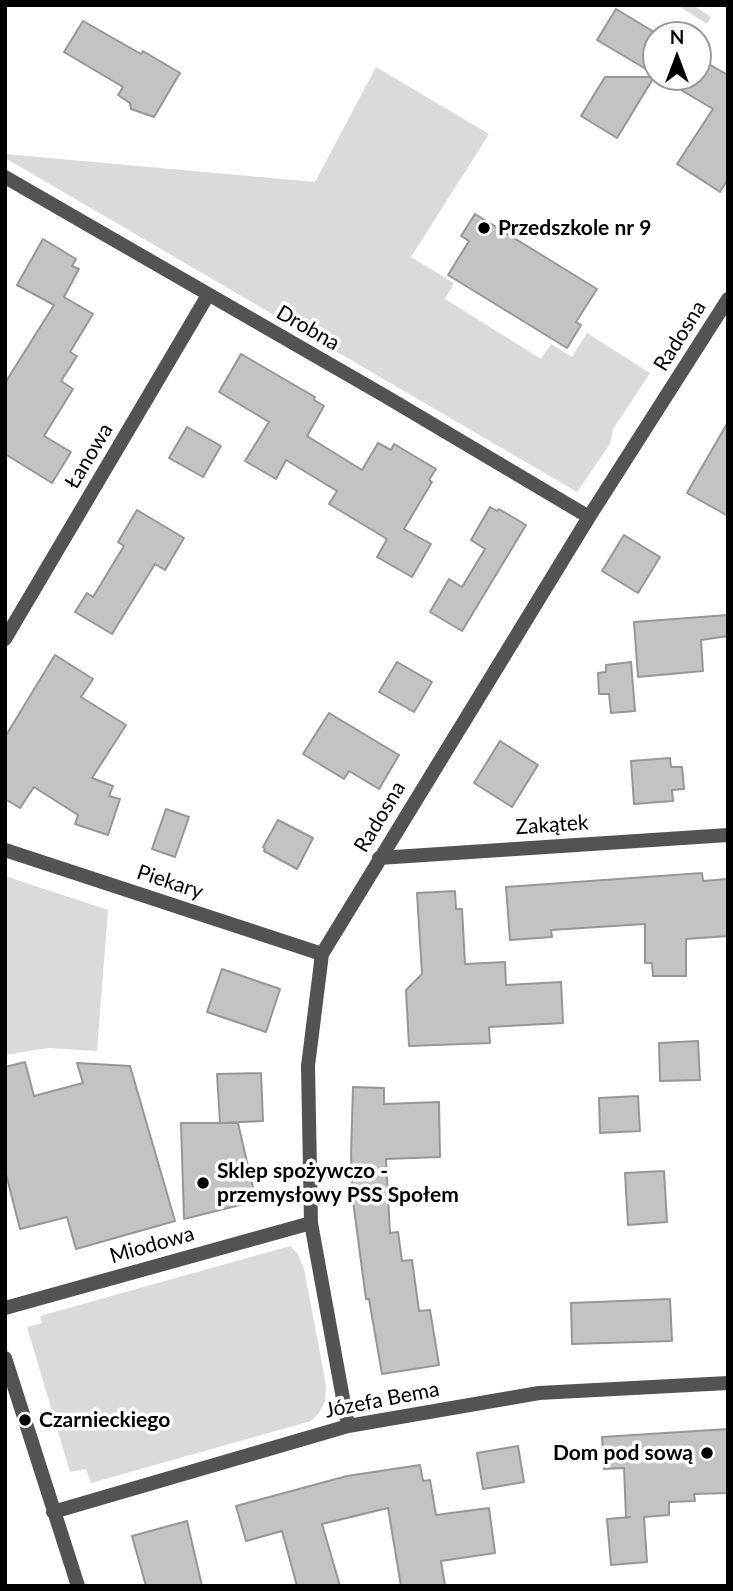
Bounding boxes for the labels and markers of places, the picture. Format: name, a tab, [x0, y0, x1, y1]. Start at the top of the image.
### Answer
place label: Przedszkole nr 9	[498, 215, 651, 241]
marker: Przedszkole nr 9	[476, 220, 492, 236]
place label: Sklep spożywczo - przemysłowy PSS Społem	[217, 1158, 459, 1208]
marker: Sklep spożywczo - przemysłowy PSS Społem	[195, 1175, 211, 1191]
place label: Czarnieckiego	[39, 1407, 170, 1433]
marker: Czarnieckiego	[17, 1412, 33, 1428]
place label: Dom pod sową	[553, 1440, 693, 1466]
marker: Dom pod sową	[699, 1445, 715, 1461]

